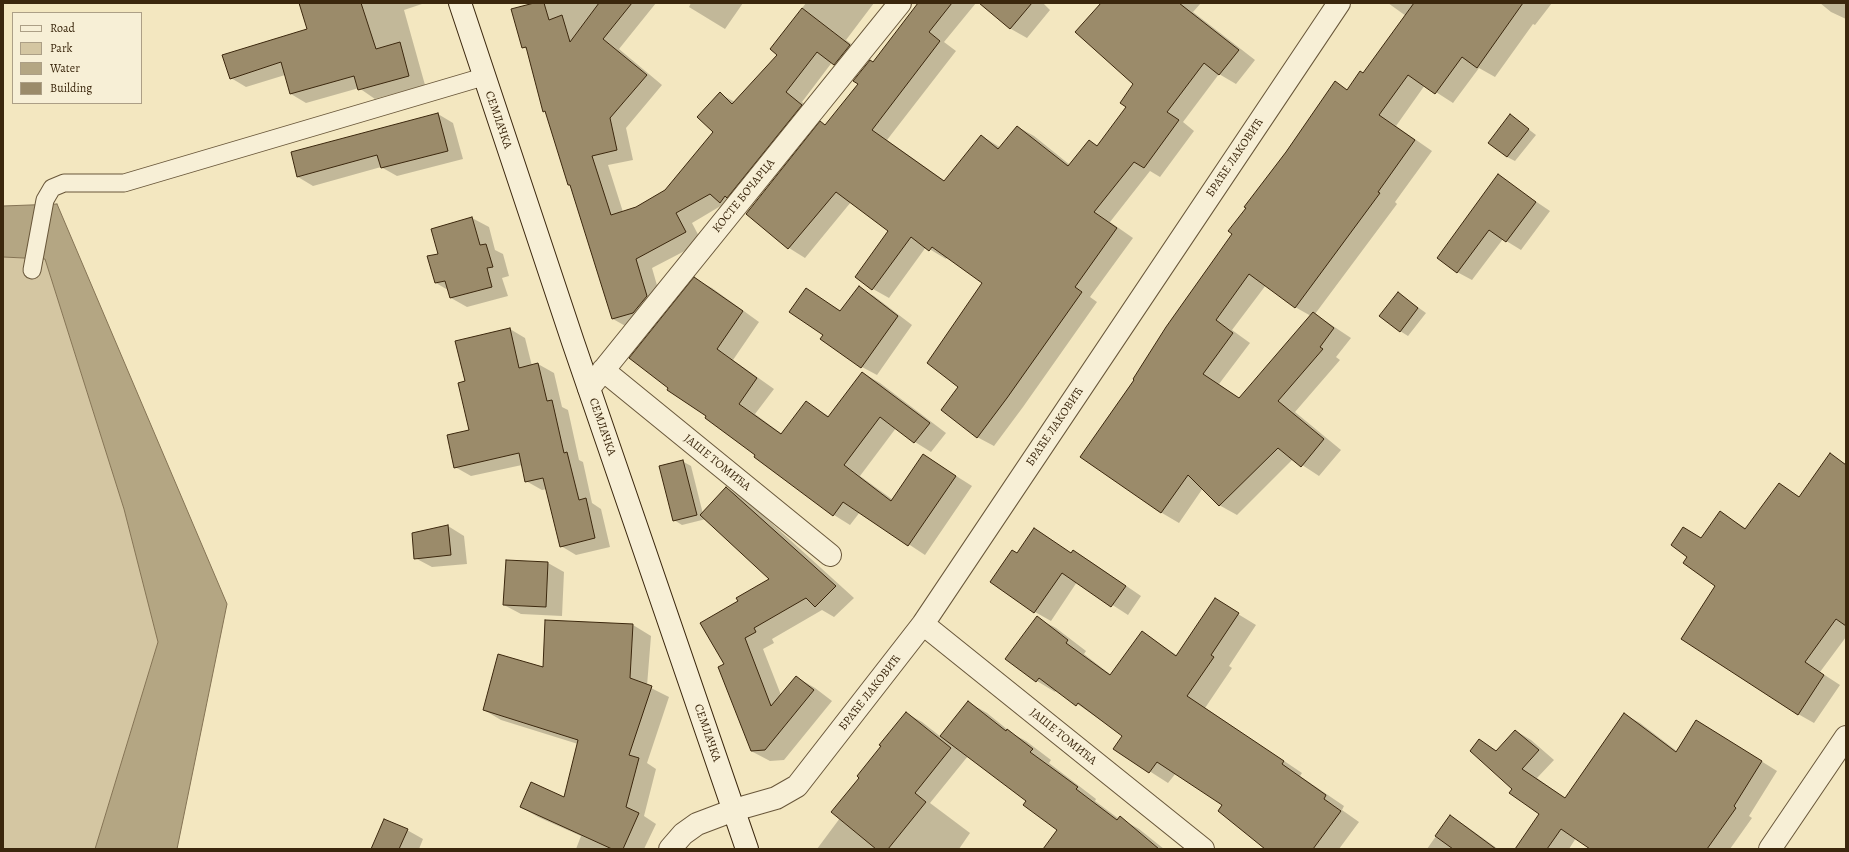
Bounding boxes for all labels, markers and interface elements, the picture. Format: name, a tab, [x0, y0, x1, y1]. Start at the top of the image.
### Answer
legend	[12, 12, 142, 104]
text: Road	[50, 20, 75, 36]
text: Park	[50, 40, 73, 56]
text: Water	[50, 60, 80, 76]
text: Building	[50, 80, 92, 96]
street label: СЕМЛАЧКА	[481, 89, 515, 151]
street label: БРАЋЕ ЛАКОВИЋ	[1203, 116, 1267, 200]
street label: КОСТЕ БОЧАРЦА	[710, 156, 778, 236]
street label: БРАЋЕ ЛАКОВИЋ	[1023, 385, 1087, 469]
street label: СЕМЛАЧКА	[585, 396, 619, 458]
street label: ЈАШЕ ТОМИЋА	[681, 432, 753, 494]
street label: БРАЋЕ ЛАКОВИЋ	[836, 652, 904, 734]
street label: СЕМЛАЧКА	[690, 702, 724, 764]
street label: ЈАШЕ ТОМИЋА	[1027, 706, 1099, 768]

